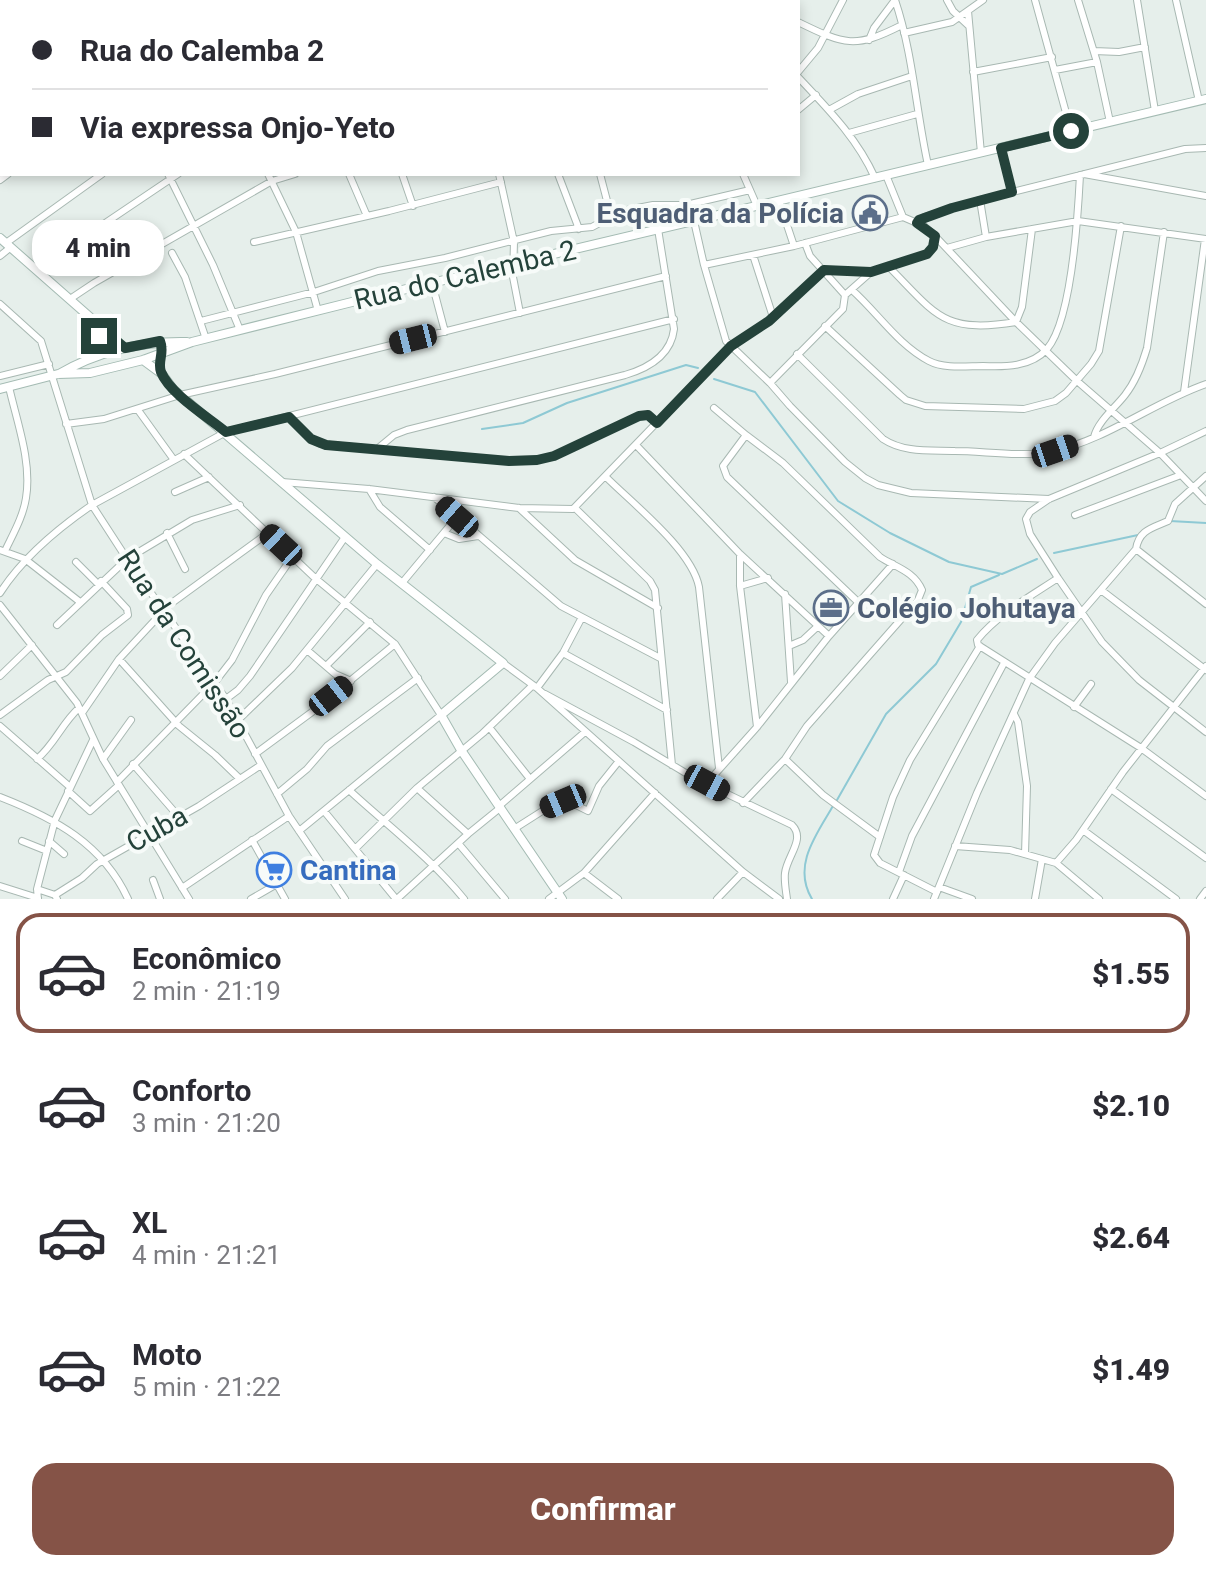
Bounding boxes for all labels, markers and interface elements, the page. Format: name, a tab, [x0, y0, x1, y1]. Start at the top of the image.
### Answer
text: Rua do Calemba 2	[80, 33, 324, 68]
text: Via expressa Onjo-Yeto	[80, 110, 395, 145]
route start	[1053, 113, 1089, 149]
public building icon: Esquadra da Polícia	[851, 194, 889, 232]
place label: Esquadra da Polícia	[596, 197, 844, 230]
callout: 4 min	[33, 220, 165, 276]
text: 4 min	[65, 233, 131, 263]
street label: Rua do Calemba 2	[351, 233, 579, 317]
route end	[81, 318, 117, 354]
car	[387, 322, 439, 356]
car	[1028, 432, 1082, 470]
car	[431, 492, 483, 542]
car	[255, 520, 307, 570]
street label: Rua da Comissão	[111, 543, 257, 745]
office icon: Colégio Johutaya	[812, 589, 850, 627]
place label: Colégio Johutaya	[857, 592, 1076, 625]
car	[305, 672, 357, 720]
car	[680, 761, 734, 805]
car	[536, 781, 590, 821]
street label: Cuba	[121, 799, 193, 859]
supermarket icon: Cantina	[255, 851, 293, 889]
place label: Cantina	[300, 854, 397, 887]
icon: car	[36, 937, 108, 1009]
text: Econômico	[132, 941, 281, 976]
text: $1.55	[1092, 956, 1170, 991]
text: 2 min · 21:19	[132, 976, 281, 1006]
icon: car	[36, 1069, 108, 1141]
text: Conforto	[132, 1073, 251, 1108]
text: $2.10	[1092, 1088, 1170, 1123]
text: 3 min · 21:20	[132, 1108, 281, 1138]
icon: car	[36, 1201, 108, 1273]
text: XL	[132, 1205, 167, 1240]
text: $2.64	[1092, 1220, 1170, 1255]
text: 4 min · 21:21	[132, 1240, 281, 1270]
icon: car	[36, 1333, 108, 1405]
text: Moto	[132, 1337, 202, 1372]
text: $1.49	[1092, 1352, 1170, 1387]
text: 5 min · 21:22	[132, 1372, 281, 1402]
button: Confirmar	[32, 1463, 1174, 1555]

